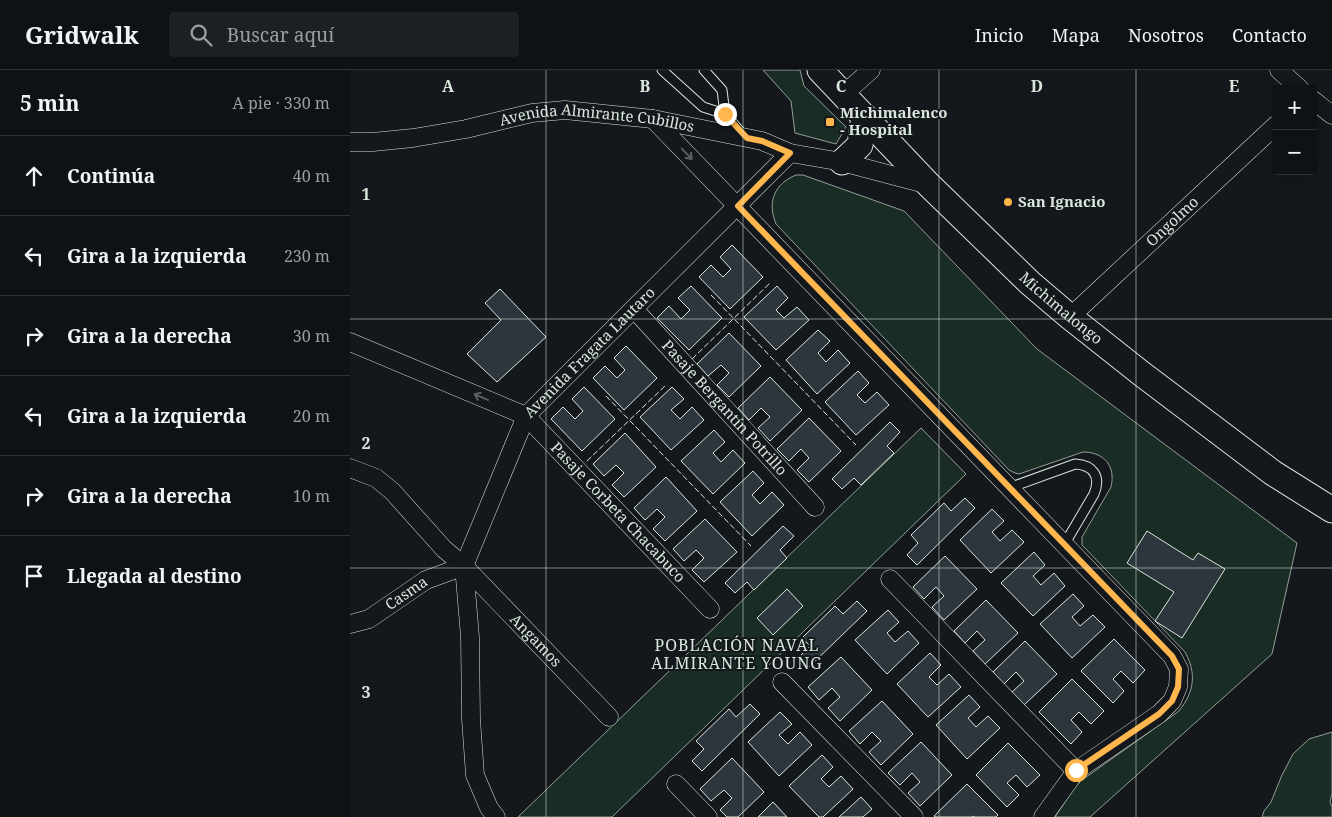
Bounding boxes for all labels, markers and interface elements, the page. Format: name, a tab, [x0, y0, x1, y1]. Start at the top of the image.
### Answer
search box	[169, 12, 519, 57]
text: Gridwalk	[25, 18, 139, 51]
icon: search	[187, 21, 215, 49]
text: Buscar aquí	[227, 22, 334, 48]
text: Inicio	[975, 23, 1024, 47]
text: Mapa	[1052, 23, 1100, 47]
text: Nosotros	[1128, 23, 1204, 47]
text: Contacto	[1232, 23, 1307, 47]
text: A	[442, 75, 455, 97]
text: B	[640, 75, 651, 97]
text: C	[836, 75, 847, 97]
text: D	[1031, 75, 1043, 97]
text: E	[1229, 75, 1239, 97]
map controls	[1272, 85, 1317, 175]
button: +	[1272, 85, 1317, 130]
text: 5 min	[20, 89, 79, 117]
text: A pie · 330 m	[233, 92, 330, 114]
street label: Avenida Almirante Cubillos	[497, 99, 696, 136]
place label: Michimalenco - Hospital	[840, 102, 948, 139]
route end	[714, 103, 737, 126]
marker: Michimalenco - Hospital	[824, 116, 836, 128]
button: −	[1272, 130, 1317, 175]
one-way arrow	[681, 148, 693, 160]
icon: ahead	[20, 162, 48, 190]
text: Continúa	[67, 163, 155, 189]
text: 40 m	[293, 165, 330, 187]
text: 1	[361, 183, 371, 205]
place label: San Ignacio	[1018, 191, 1105, 211]
street label: Ongolmo	[1141, 191, 1202, 250]
marker: San Ignacio	[1002, 196, 1014, 208]
icon: left	[20, 242, 48, 270]
text: Gira a la izquierda	[67, 243, 247, 269]
text: 230 m	[284, 245, 330, 267]
street label: Michimalongo	[1015, 267, 1107, 348]
street label: Avenida Fragata Lautaro	[519, 282, 659, 421]
icon: right	[20, 322, 48, 350]
text: Gira a la derecha	[67, 323, 232, 349]
text: 30 m	[293, 325, 330, 347]
street label: Pasaje Bergantín Potrillo	[658, 335, 792, 479]
one-way arrow	[474, 392, 489, 402]
icon: left	[20, 402, 48, 430]
text: Gira a la izquierda	[67, 403, 247, 429]
text: 20 m	[293, 405, 330, 427]
text: 2	[361, 432, 371, 454]
street label: Pasaje Corbeta Chacabuco	[547, 437, 690, 586]
icon: right	[20, 482, 48, 510]
text: Gira a la derecha	[67, 483, 232, 509]
text: 10 m	[293, 485, 330, 507]
icon: arrive	[20, 562, 48, 590]
text: Llegada al destino	[67, 563, 242, 589]
street label: Casma	[381, 571, 431, 614]
street label: Angamos	[506, 609, 567, 671]
district label: POBLACIÓN NAVAL ALMIRANTE YOUNG	[651, 634, 823, 674]
text: 3	[361, 681, 371, 703]
route start	[1065, 759, 1088, 782]

